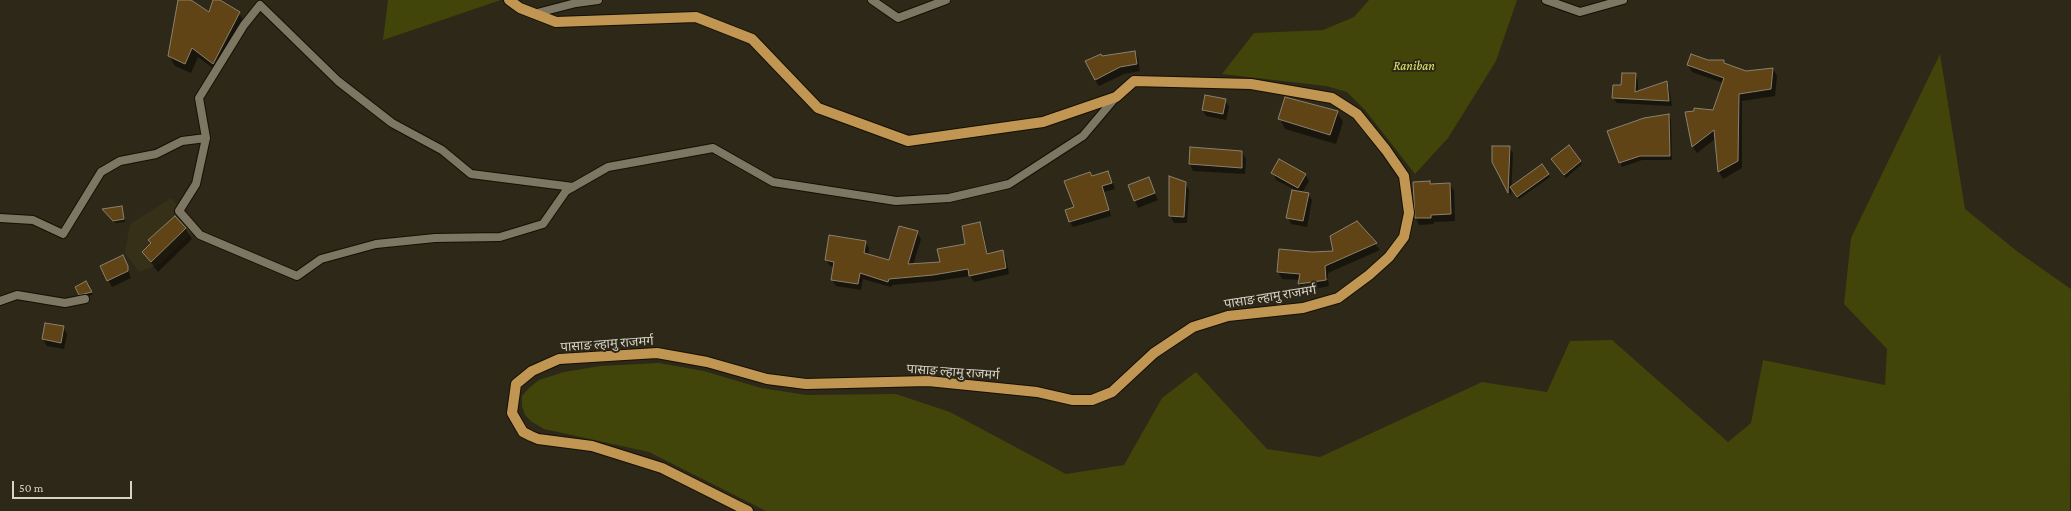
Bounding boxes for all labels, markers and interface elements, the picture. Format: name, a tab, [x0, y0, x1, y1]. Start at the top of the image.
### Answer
park label: Raniban	[1393, 58, 1435, 74]
street label: पासाङ ल्हामु राजमर्ग	[1223, 282, 1317, 312]
street label: पासाङ ल्हामु राजमर्ग	[560, 333, 654, 355]
street label: पासाङ ल्हामु राजमर्ग	[906, 361, 1000, 383]
scale bar	[14, 473, 134, 499]
text: 50 m	[19, 481, 43, 495]

